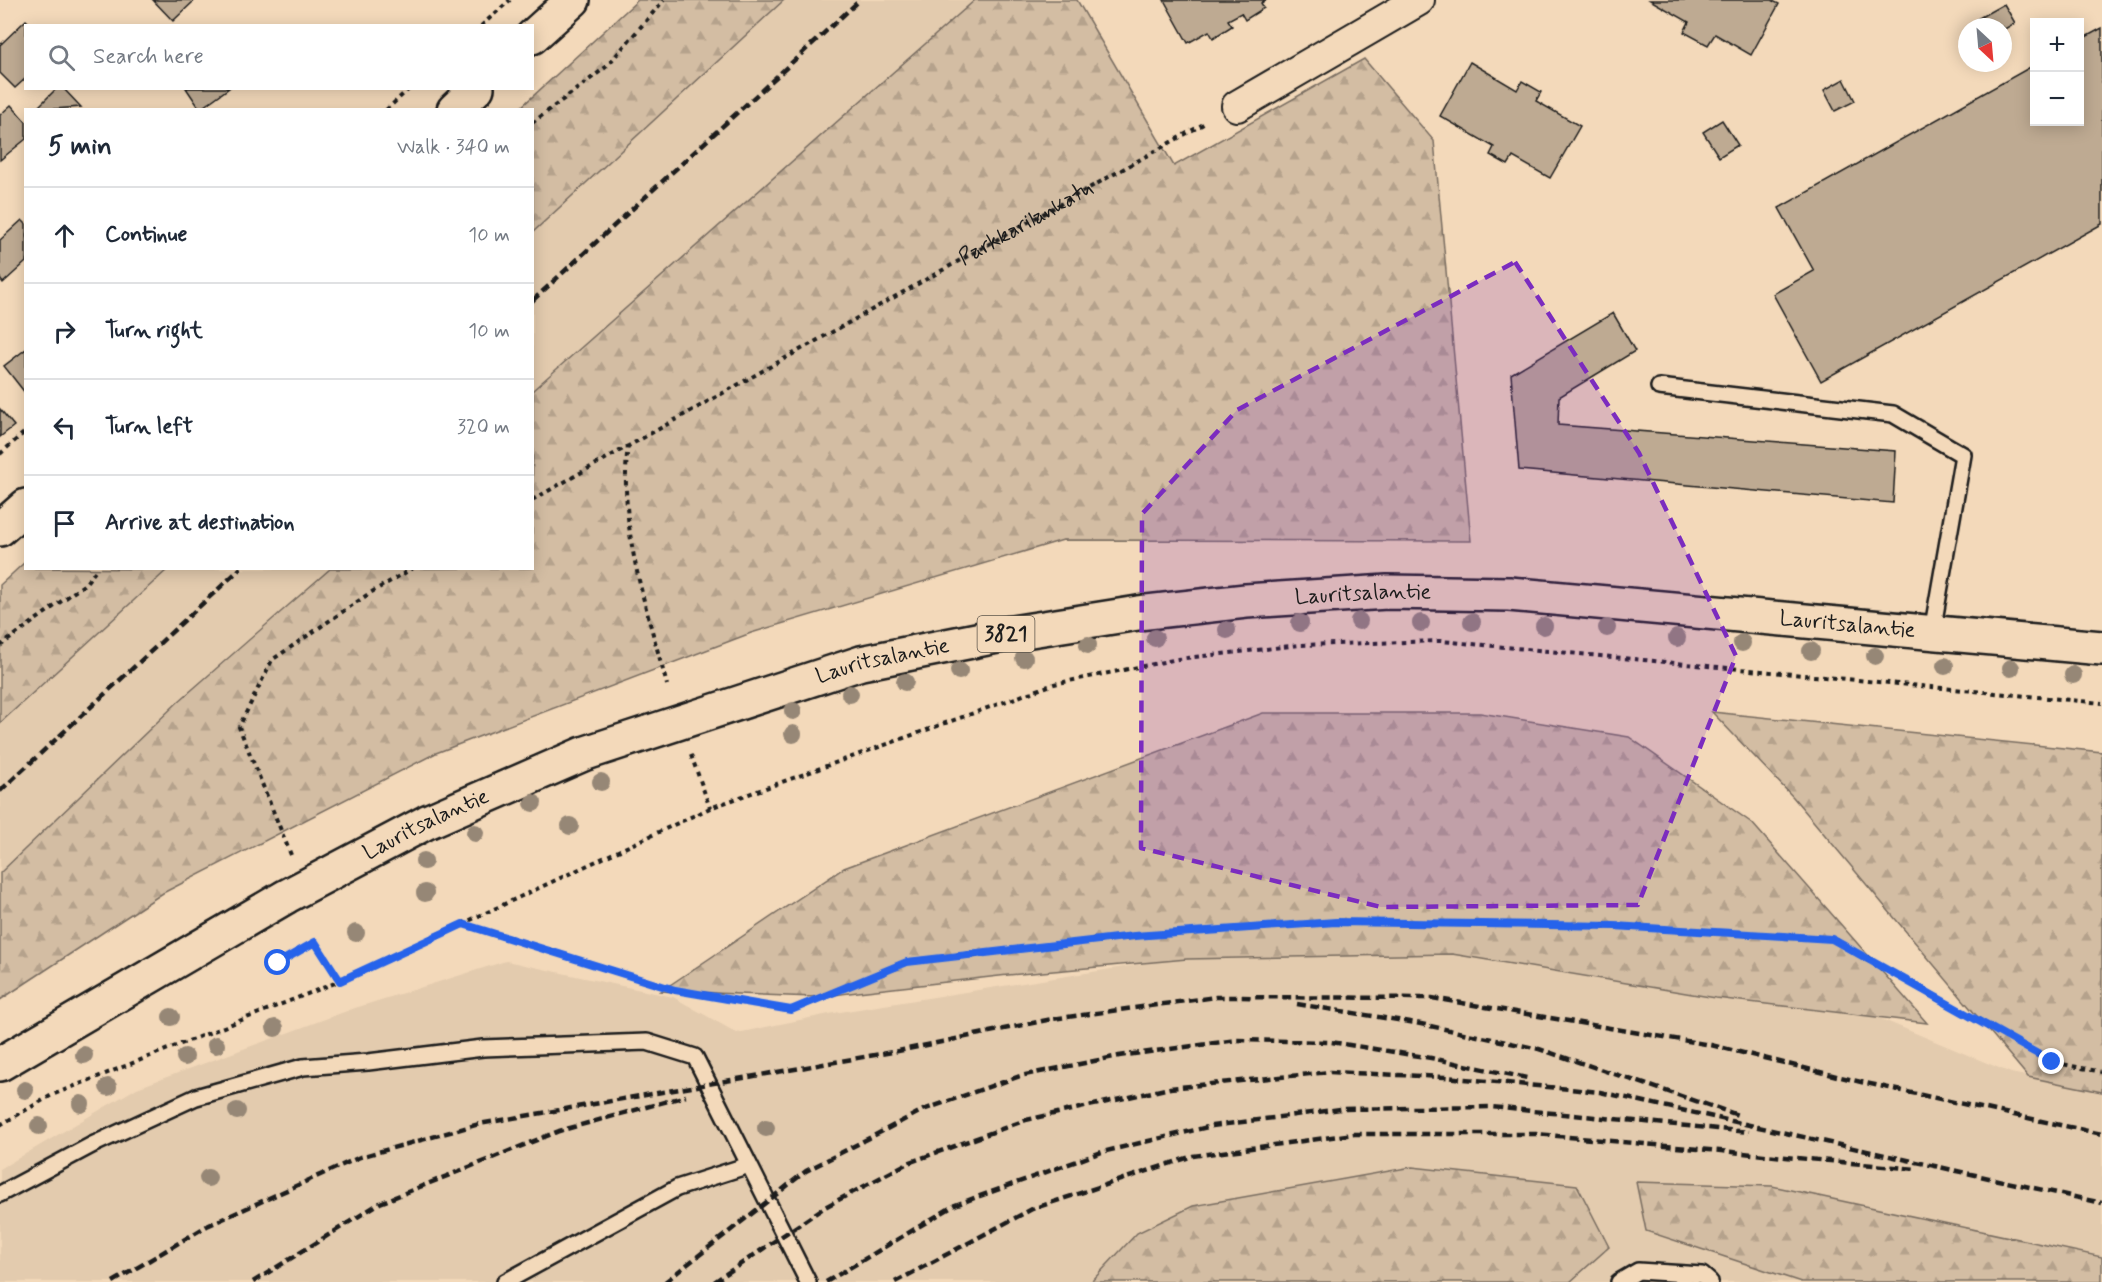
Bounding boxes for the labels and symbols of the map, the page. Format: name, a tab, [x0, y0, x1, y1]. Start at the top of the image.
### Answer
north arrow	[1958, 18, 2012, 72]
street label: Parkkarilankatu	[953, 175, 1098, 272]
street label: Lauritsalantie	[1294, 578, 1431, 612]
street label: Lauritsalantie	[1778, 605, 1917, 645]
road number: 3821	[978, 616, 1034, 652]
street label: Lauritsalantie	[812, 632, 952, 691]
street label: Lauritsalantie	[358, 783, 494, 867]
route start	[264, 949, 290, 975]
route end	[2038, 1048, 2064, 1074]

